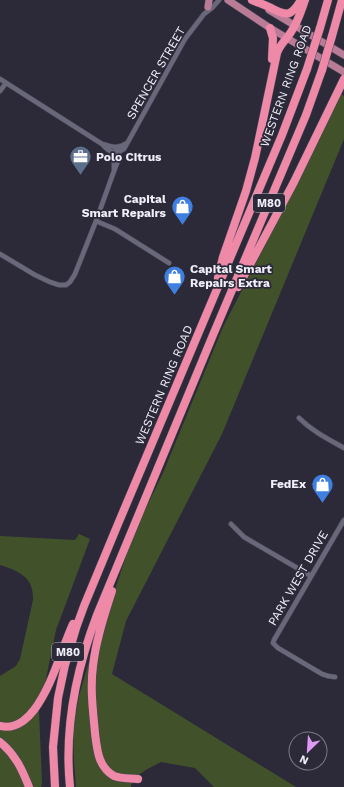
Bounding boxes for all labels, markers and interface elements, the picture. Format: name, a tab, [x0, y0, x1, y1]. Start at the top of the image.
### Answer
street label: WESTERN RING ROAD	[257, 23, 315, 149]
street label: SPENCER STREET	[124, 24, 188, 122]
office icon: Polo Citrus	[68, 144, 94, 177]
place label: Polo Citrus	[96, 150, 162, 164]
place label: Capital Smart Repairs	[82, 192, 167, 220]
shop icon: Capital Smart Repairs	[169, 193, 195, 226]
road number: M80	[253, 194, 285, 212]
place label: Capital Smart Repairs Extra	[190, 262, 273, 290]
shop icon: Capital Smart Repairs Extra	[161, 263, 187, 296]
street label: WESTERN RING ROAD	[132, 323, 196, 447]
shop icon: FedEx	[309, 471, 335, 504]
place label: FedEx	[270, 477, 306, 491]
street label: PARK WEST DRIVE	[265, 528, 331, 628]
road number: M80	[52, 643, 84, 661]
north arrow	[288, 731, 328, 771]
text: N	[298, 752, 310, 767]

